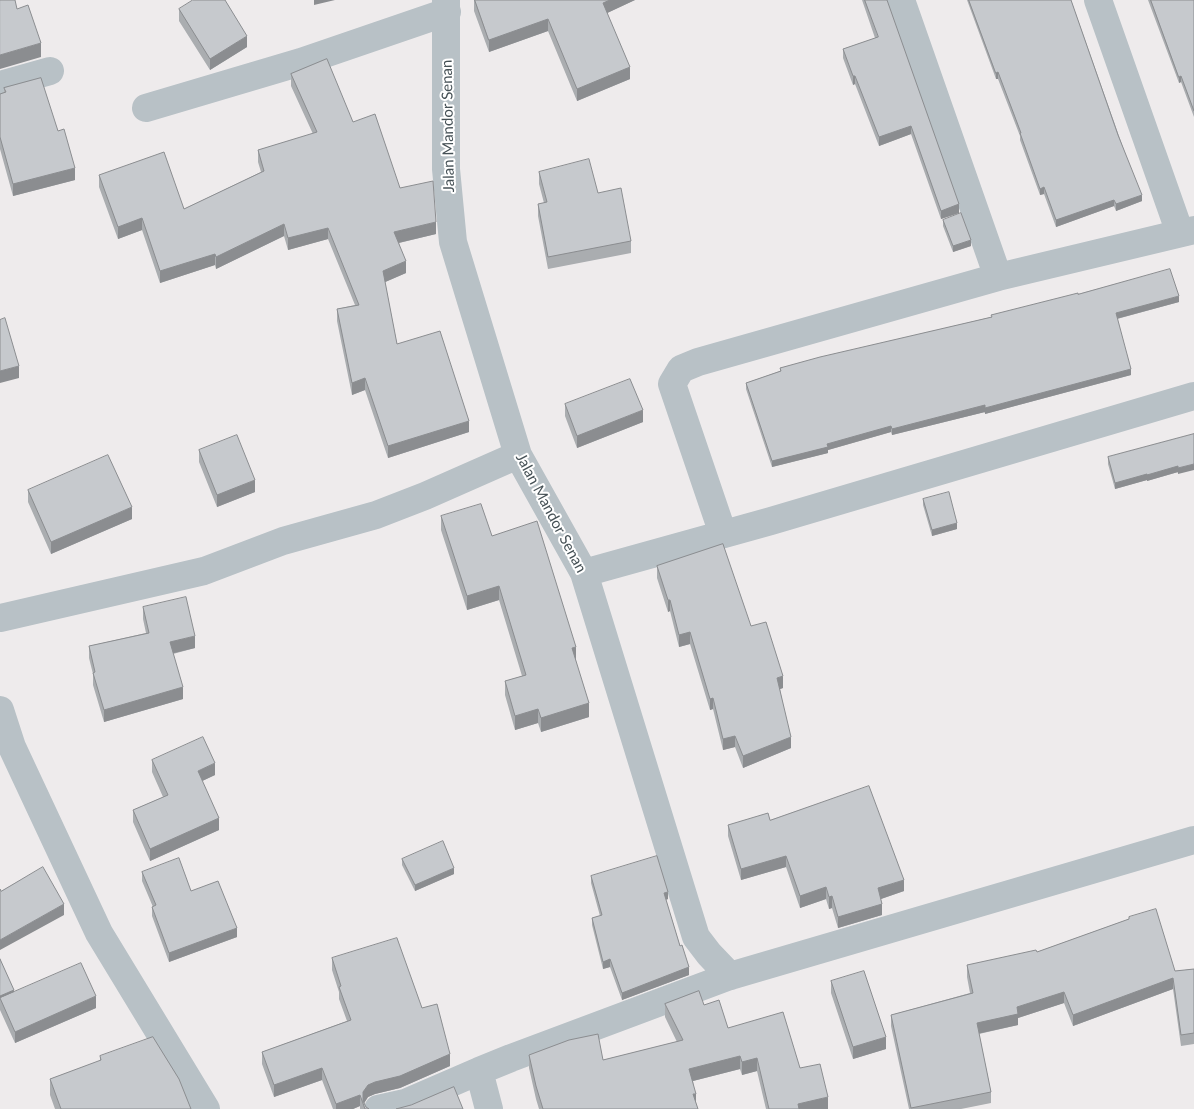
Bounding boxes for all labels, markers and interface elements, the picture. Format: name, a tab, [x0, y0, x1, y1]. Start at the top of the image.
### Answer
street label: Jalan Mandor Senan	[438, 60, 458, 192]
street label: Jalan Mandor Senan	[512, 450, 590, 576]

